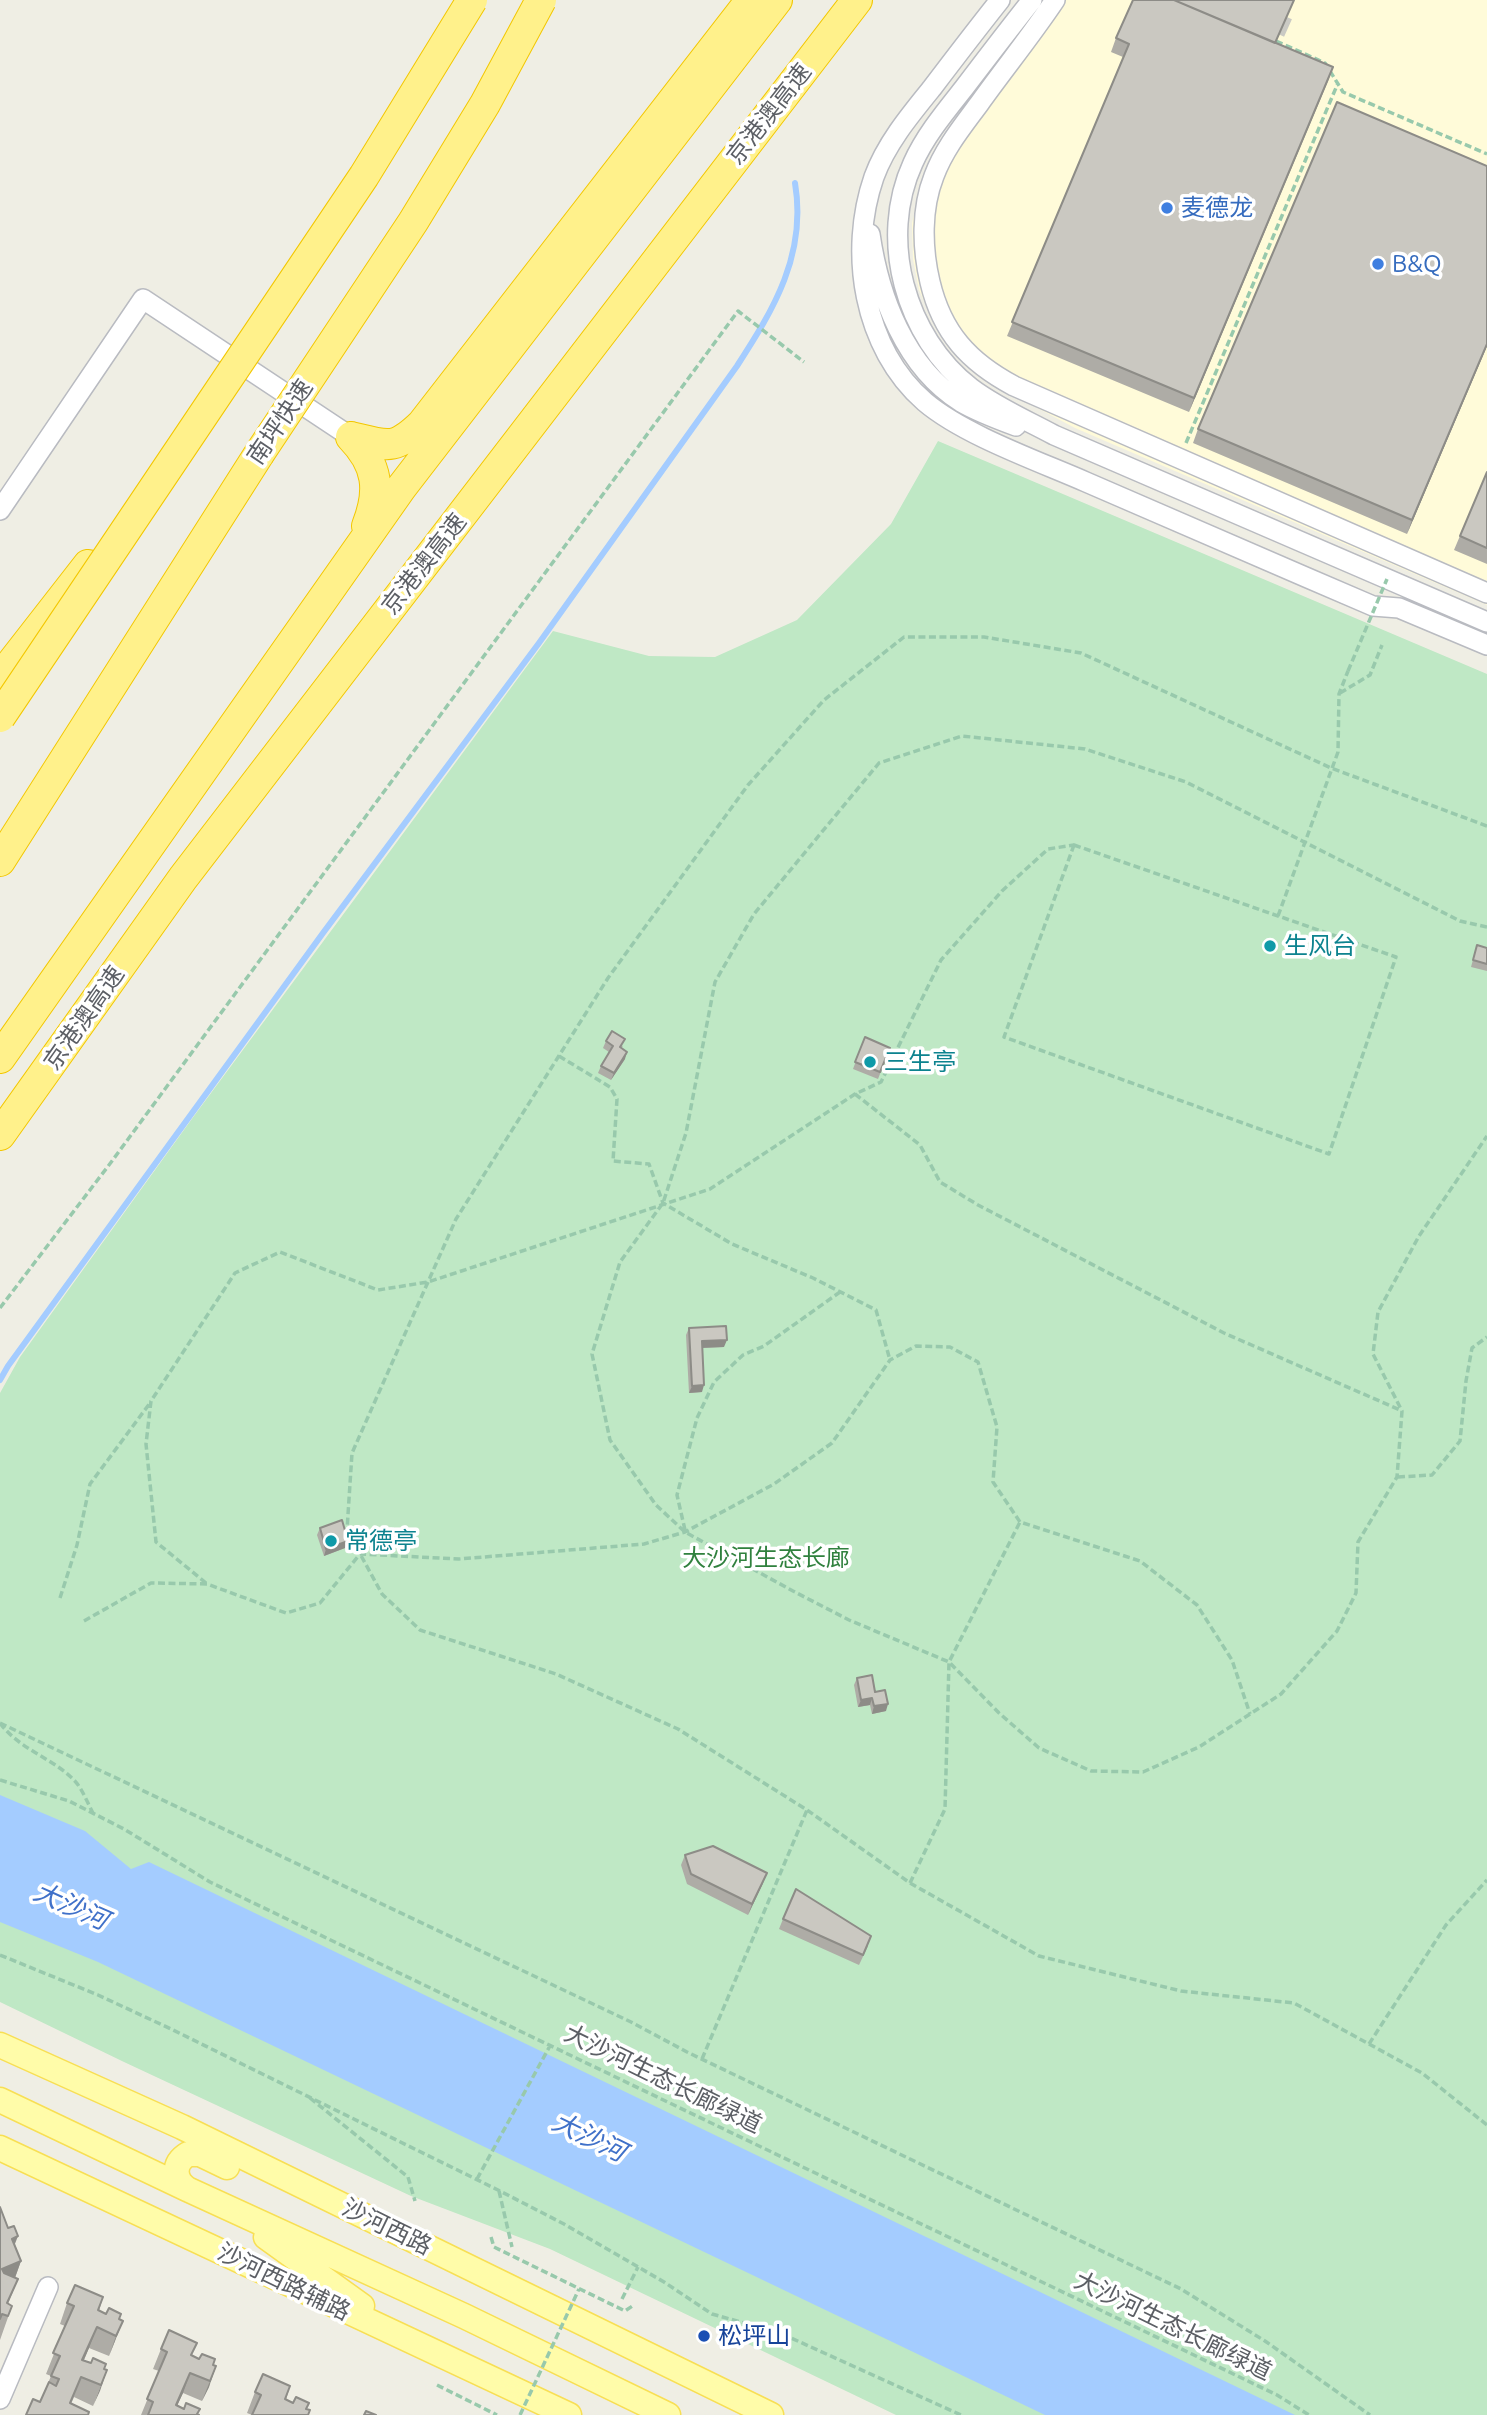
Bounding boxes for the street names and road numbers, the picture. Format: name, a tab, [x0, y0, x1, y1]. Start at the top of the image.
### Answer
street label: 京港澳高速	[721, 58, 817, 170]
street label: 南坪快速	[241, 374, 319, 470]
street label: 京港澳高速	[376, 508, 472, 620]
street label: 京港澳高速	[38, 961, 130, 1075]
street label: 大沙河生态长廊绿道	[560, 2019, 766, 2139]
street label: 沙河西路	[338, 2193, 436, 2261]
street label: 沙河西路辅路	[213, 2237, 355, 2327]
street label: 大沙河生态长廊绿道	[1070, 2266, 1276, 2386]

